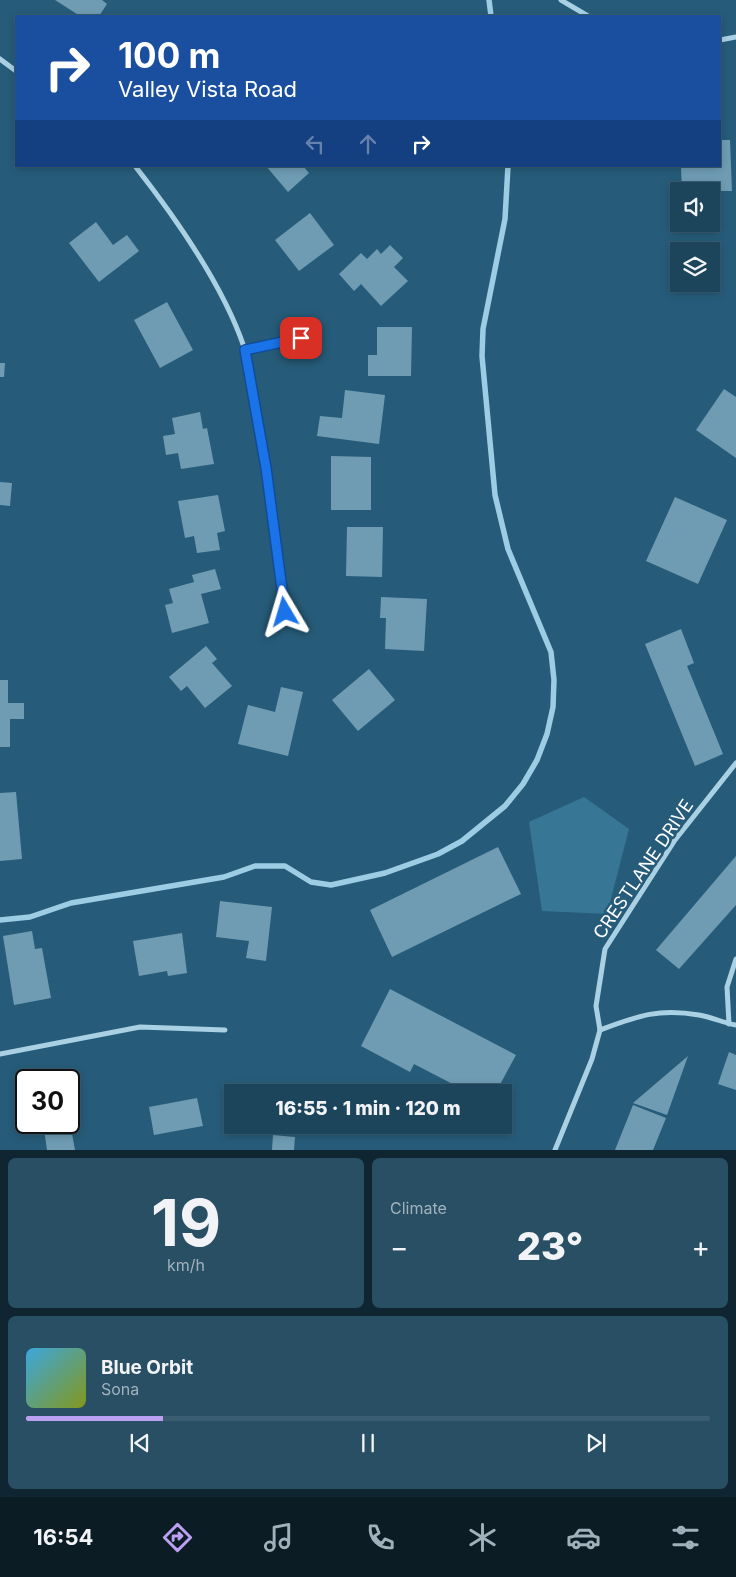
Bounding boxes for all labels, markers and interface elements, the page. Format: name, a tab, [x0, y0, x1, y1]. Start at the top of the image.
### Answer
text: 100 m	[118, 34, 221, 76]
icon: right	[35, 35, 100, 100]
text: Valley Vista Road	[118, 76, 297, 102]
icon: left	[301, 130, 329, 158]
icon: ahead	[354, 130, 382, 158]
icon: right	[407, 130, 435, 158]
map controls	[670, 182, 720, 292]
button: sound	[670, 182, 720, 232]
button: layers	[670, 242, 720, 292]
pin	[280, 317, 322, 359]
icon: arrive	[287, 324, 315, 352]
position arrow	[258, 585, 310, 637]
street label: CRESTLANE DRIVE	[589, 795, 697, 943]
speed limit sign: 30	[15, 1069, 80, 1134]
text: 16:55 · 1 min · 120 m	[275, 1097, 461, 1120]
text: 19	[151, 1183, 221, 1262]
text: Climate	[390, 1198, 447, 1218]
text: 23°	[517, 1223, 583, 1269]
text: −	[390, 1230, 409, 1264]
text: +	[691, 1230, 710, 1264]
text: km/h	[167, 1255, 205, 1275]
text: Blue Orbit	[101, 1356, 193, 1379]
text: Sona	[101, 1379, 139, 1399]
icon: previous	[126, 1429, 154, 1457]
icon: pause	[354, 1429, 382, 1457]
icon: next	[582, 1429, 610, 1457]
icon: directions	[160, 1520, 195, 1555]
icon: music	[261, 1520, 296, 1555]
icon: phone	[363, 1520, 398, 1555]
icon: climate	[465, 1520, 500, 1555]
icon: car	[566, 1520, 601, 1555]
icon: filters	[668, 1520, 703, 1555]
text: 16:54	[33, 1524, 93, 1550]

